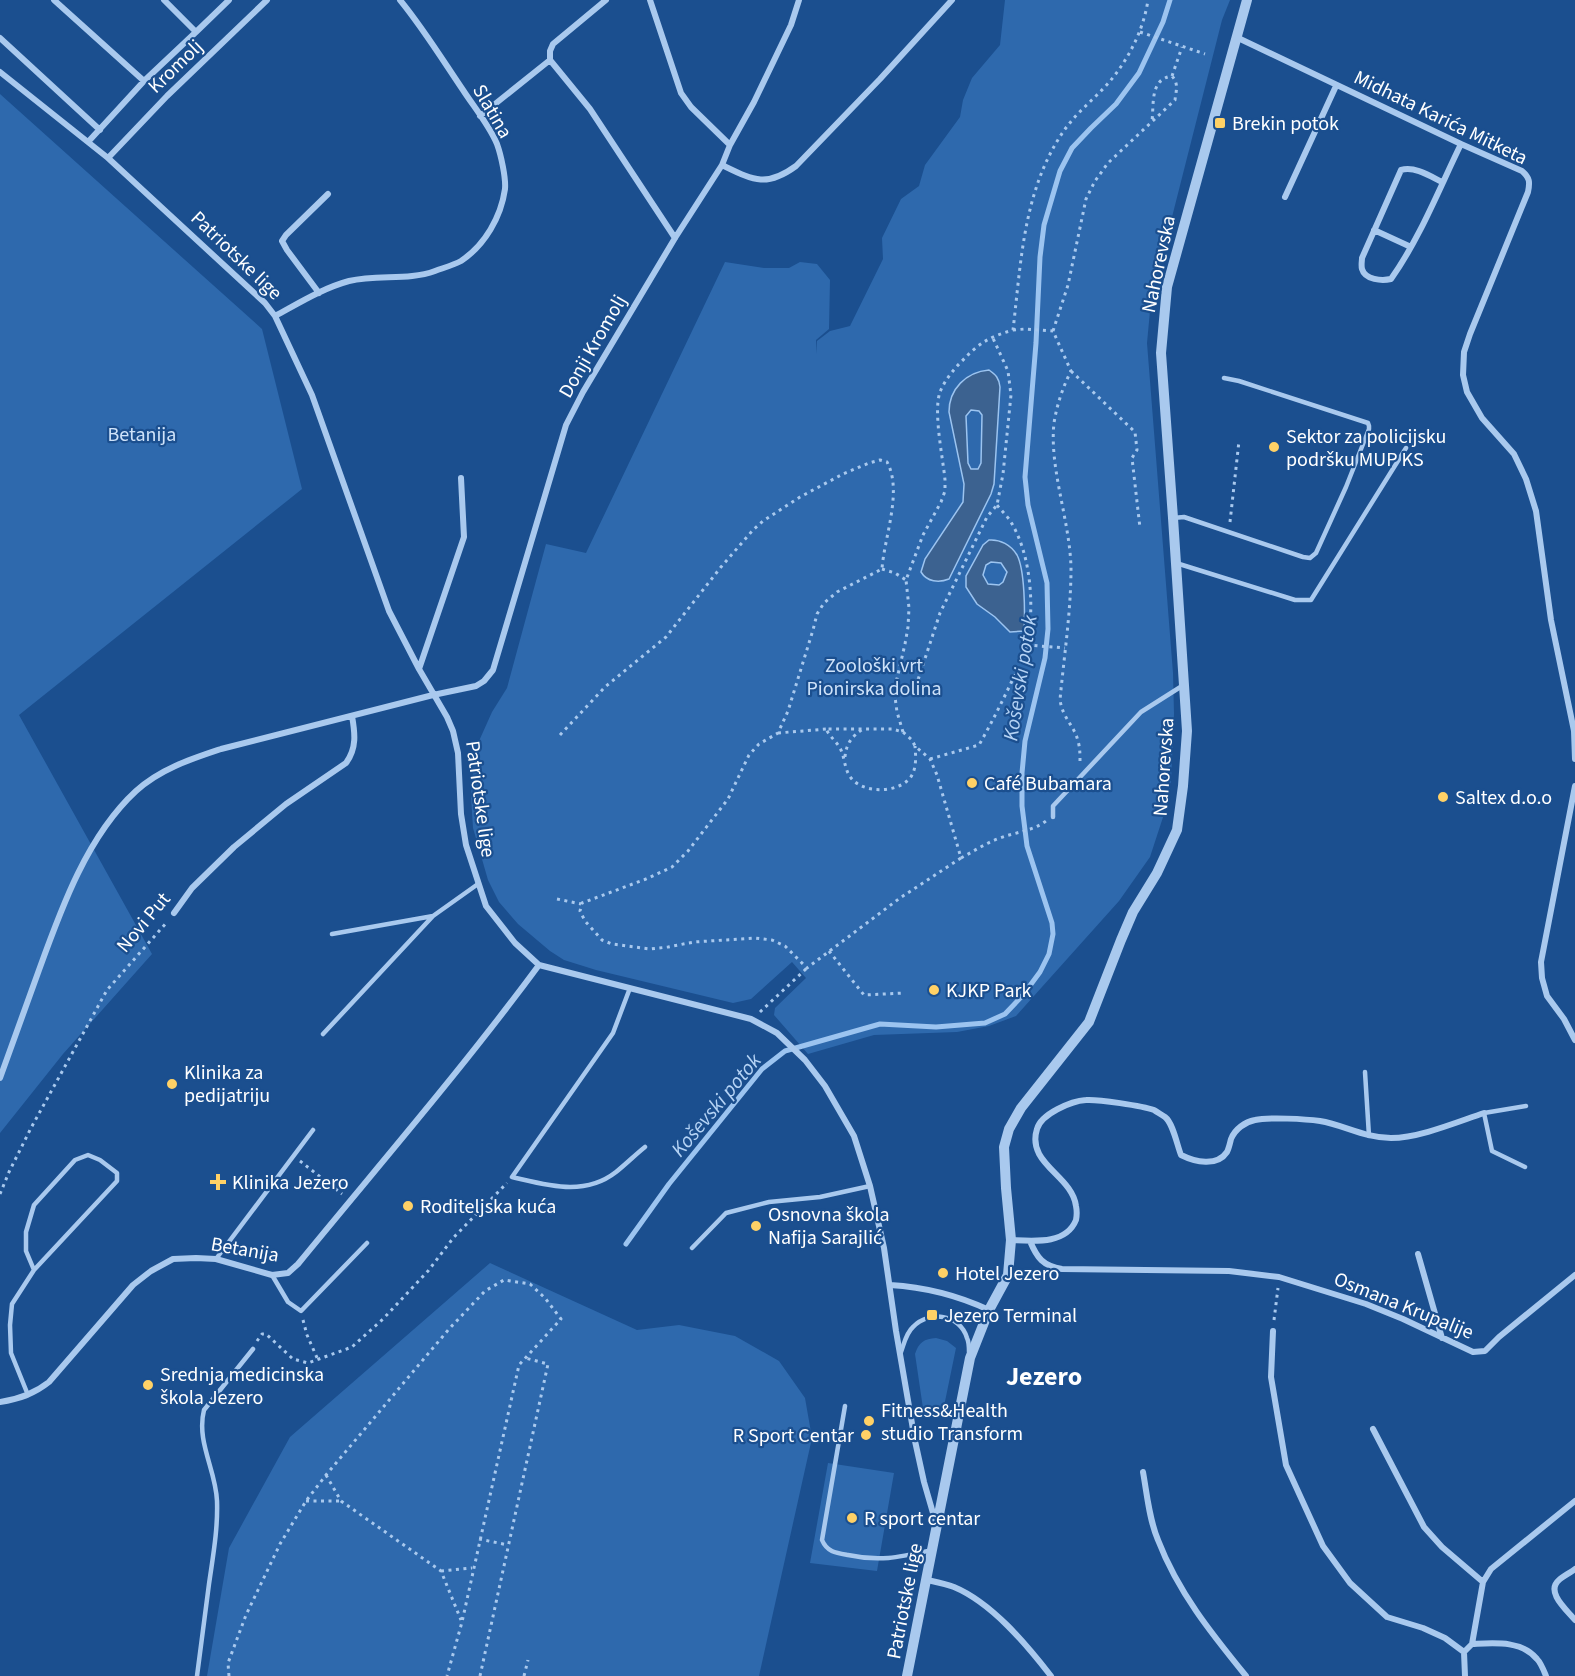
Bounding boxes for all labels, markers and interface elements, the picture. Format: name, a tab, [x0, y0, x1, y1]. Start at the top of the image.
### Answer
street label: Kromolj	[142, 33, 209, 100]
street label: Midhata Karića Mitketa	[1349, 64, 1532, 172]
street label: Slatina	[465, 79, 519, 144]
place label: Brekin potok	[1232, 110, 1339, 138]
marker: Brekin potok	[1213, 116, 1227, 130]
street label: Patriotske lige	[184, 205, 288, 307]
street label: Nahorevska	[1135, 213, 1183, 316]
street label: Donji Kromolj	[552, 290, 634, 403]
park label: Betanija	[108, 421, 176, 449]
place label: Sektor za policijsku podršku MUP KS	[1286, 423, 1446, 474]
marker: Sektor za policijsku podršku MUP KS	[1267, 440, 1281, 454]
water label: Koševski potok	[995, 612, 1045, 743]
park label: Zoološki vrt Pionirska dolina	[807, 652, 941, 703]
street label: Nahorevska	[1147, 717, 1181, 817]
street label: Patriotske lige	[458, 739, 502, 859]
place label: Café Bubamara	[984, 770, 1112, 798]
marker: Café Bubamara	[965, 776, 979, 790]
place label: Saltex d.o.o	[1455, 784, 1552, 812]
marker: Saltex d.o.o	[1436, 790, 1450, 804]
street label: Novi Put	[110, 886, 177, 959]
place label: KJKP Park	[946, 977, 1032, 1005]
marker: KJKP Park	[927, 983, 941, 997]
water label: Koševski potok	[664, 1046, 769, 1163]
place label: Klinika za pedijatriju	[184, 1059, 270, 1110]
marker: Klinika za pedijatriju	[165, 1077, 179, 1091]
place label: Klinika Jezero	[232, 1169, 349, 1197]
marker: Klinika Jezero	[209, 1173, 227, 1191]
place label: Roditeljska kuća	[420, 1193, 556, 1221]
marker: Roditeljska kuća	[401, 1199, 415, 1213]
place label: Osnovna škola Nafija Sarajlić	[768, 1201, 890, 1252]
marker: Osnovna škola Nafija Sarajlić	[749, 1219, 763, 1233]
street label: Betanija	[209, 1230, 281, 1270]
place label: Hotel Jezero	[955, 1260, 1059, 1288]
street label: Osmana Krupalije	[1330, 1265, 1478, 1347]
marker: Hotel Jezero	[936, 1266, 950, 1280]
place label: Jezero Terminal	[944, 1302, 1077, 1330]
marker: Jezero Terminal	[925, 1308, 939, 1322]
district label: Jezero	[1006, 1358, 1082, 1395]
place label: Srednja medicinska škola Jezero	[160, 1361, 324, 1412]
marker: Srednja medicinska škola Jezero	[141, 1378, 155, 1392]
place label: Fitness&Health studio Transform	[881, 1397, 1023, 1448]
marker: Fitness&Health studio Transform	[862, 1414, 876, 1428]
place label: R Sport Centar	[733, 1422, 854, 1450]
marker: R Sport Centar	[859, 1428, 873, 1442]
place label: R sport centar	[864, 1505, 980, 1533]
marker: R sport centar	[845, 1511, 859, 1525]
street label: Patriotske lige	[880, 1541, 930, 1662]

